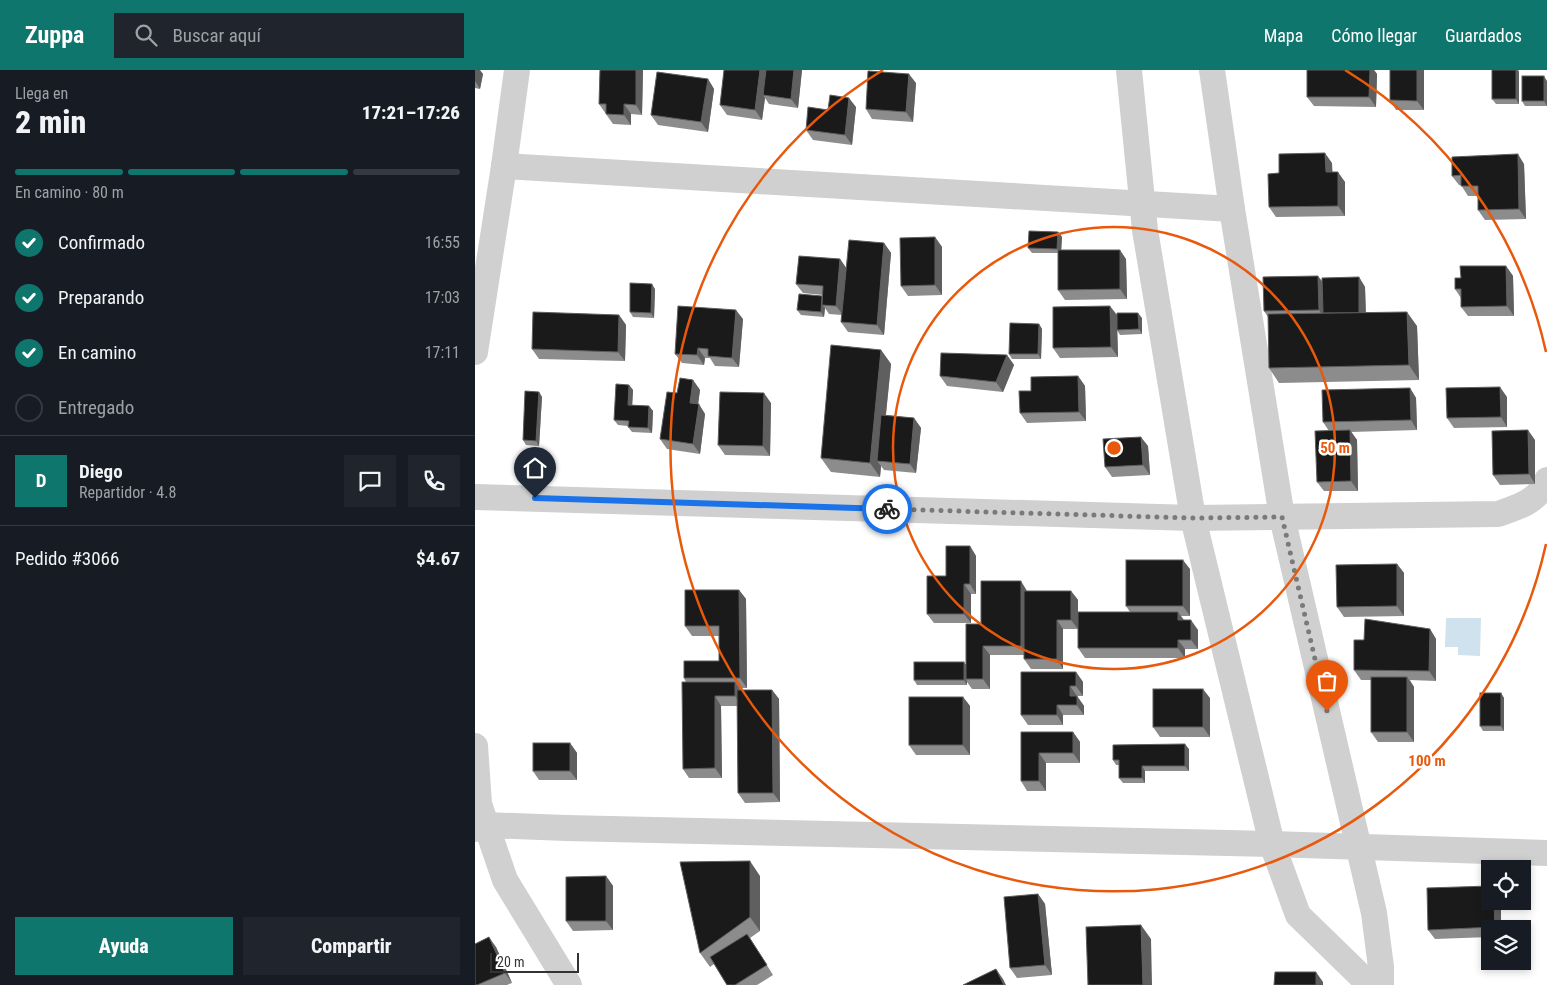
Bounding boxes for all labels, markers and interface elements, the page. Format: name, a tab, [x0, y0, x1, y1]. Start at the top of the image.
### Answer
search box	[114, 13, 464, 58]
text: Zuppa	[25, 21, 84, 49]
icon: search	[132, 21, 160, 49]
text: Buscar aquí	[172, 24, 261, 47]
text: Mapa	[1264, 25, 1303, 46]
text: Cómo llegar	[1331, 25, 1417, 46]
text: Guardados	[1445, 25, 1522, 46]
text: Llega en	[15, 84, 68, 103]
text: 17:21–17:26	[362, 101, 460, 124]
text: 2 min	[15, 103, 86, 141]
text: En camino · 80 m	[15, 183, 124, 202]
icon: check	[15, 229, 43, 257]
text: Confirmado	[58, 231, 145, 254]
text: 16:55	[425, 233, 460, 252]
icon: check	[15, 284, 43, 312]
text: Preparando	[58, 286, 144, 309]
text: 17:03	[425, 288, 460, 307]
icon: check	[15, 339, 43, 367]
text: En camino	[58, 341, 136, 364]
text: 17:11	[425, 343, 460, 362]
text: Entregado	[58, 396, 134, 419]
centre of rings	[1105, 439, 1123, 457]
text: 50 m	[1320, 439, 1350, 457]
pin	[514, 447, 556, 498]
icon: home	[521, 454, 549, 482]
button: chat	[344, 455, 396, 507]
button: phone	[408, 455, 460, 507]
text: Diego	[79, 460, 123, 483]
text: D	[36, 469, 46, 492]
text: Repartidor · 4.8	[79, 483, 176, 502]
courier	[862, 484, 912, 534]
icon: bike	[873, 495, 901, 523]
text: Pedido #3066	[15, 547, 119, 570]
text: $4.67	[416, 547, 460, 570]
pin	[1306, 660, 1348, 711]
icon: bag	[1313, 667, 1341, 695]
text: 100 m	[1408, 752, 1446, 770]
map controls	[1481, 860, 1531, 970]
button: locate	[1481, 860, 1531, 910]
button: Ayuda	[15, 917, 233, 975]
button: Compartir	[243, 917, 460, 975]
button: layers	[1481, 920, 1531, 970]
scale bar	[490, 950, 579, 973]
text: 20 m	[497, 954, 525, 970]

